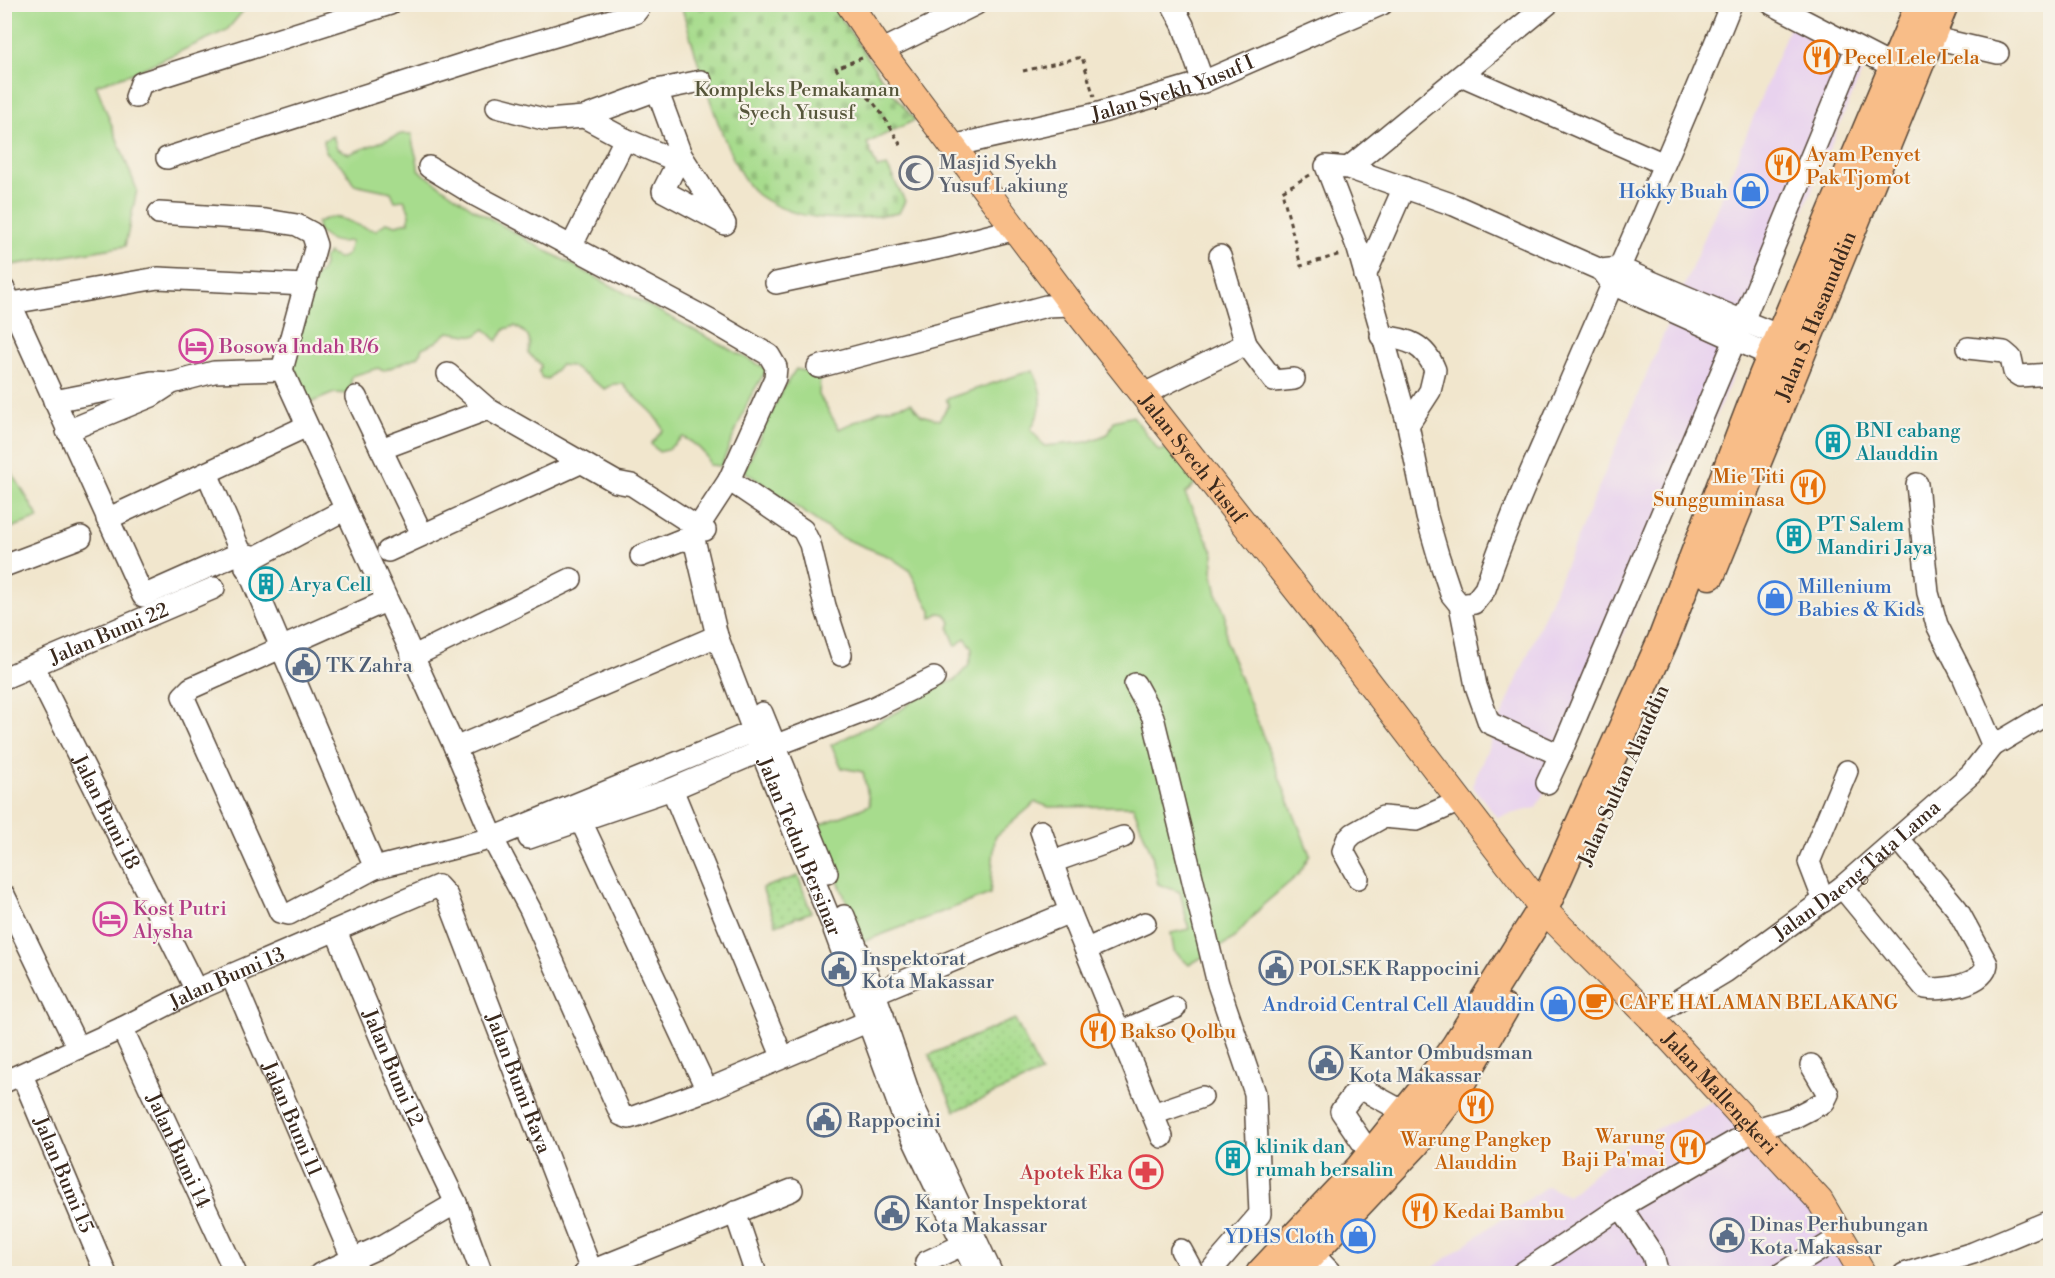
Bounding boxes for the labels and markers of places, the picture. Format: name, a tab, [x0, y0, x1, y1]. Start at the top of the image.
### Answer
restaurant icon: Pecel Lele Lela	[1803, 39, 1839, 75]
place label: Pecel Lele Lela	[1844, 46, 1980, 71]
place label: Ayam Penyet Pak Tjomot	[1805, 143, 1921, 191]
restaurant icon: Ayam Penyet Pak Tjomot	[1765, 147, 1801, 183]
place label: Masjid Syekh Yusuf Lakiung	[938, 151, 1068, 199]
mosque icon: Masjid Syekh Yusuf Lakiung	[898, 155, 934, 191]
shop icon: Hokky Buah	[1733, 173, 1769, 209]
place label: Hokky Buah	[1619, 180, 1728, 205]
hotel icon: Bosowa Indah R/6	[178, 328, 214, 364]
place label: Bosowa Indah R/6	[218, 335, 379, 360]
place label: BNI cabang Alauddin	[1855, 419, 1961, 467]
building icon: BNI cabang Alauddin	[1815, 424, 1851, 460]
place label: Mie Titi Sungguminasa	[1653, 465, 1786, 513]
restaurant icon: Mie Titi Sungguminasa	[1790, 469, 1826, 505]
place label: PT Salem Mandiri Jaya	[1817, 513, 1934, 561]
building icon: PT Salem Mandiri Jaya	[1776, 518, 1812, 554]
building icon: Arya Cell	[248, 566, 284, 602]
place label: Arya Cell	[288, 573, 372, 598]
place label: Millenium Babies & Kids	[1797, 575, 1925, 623]
shop icon: Millenium Babies & Kids	[1757, 580, 1793, 616]
public building icon: TK Zahra	[285, 647, 321, 683]
place label: TK Zahra	[326, 654, 413, 679]
place label: Kost Putri Alysha	[132, 897, 227, 945]
hotel icon: Kost Putri Alysha	[92, 901, 128, 937]
place label: Inspektorat Kota Makassar	[862, 947, 995, 995]
public building icon: POLSEK Rappocini	[1258, 950, 1294, 986]
public building icon: Inspektorat Kota Makassar	[821, 951, 857, 987]
place label: POLSEK Rappocini	[1299, 957, 1480, 982]
cafe icon: CAFE HALAMAN BELAKANG	[1578, 984, 1614, 1020]
shop icon: Android Central Cell Alauddin	[1540, 986, 1576, 1022]
place label: CAFE HALAMAN BELAKANG	[1619, 991, 1899, 1016]
place label: Android Central Cell Alauddin	[1262, 993, 1535, 1018]
restaurant icon: Bakso Qolbu	[1080, 1013, 1116, 1049]
place label: Bakso Qolbu	[1120, 1020, 1237, 1045]
place label: Kantor Ombudsman Kota Makassar	[1349, 1041, 1533, 1089]
public building icon: Kantor Ombudsman Kota Makassar	[1308, 1045, 1344, 1081]
restaurant icon: Warung Pangkep Alauddin	[1458, 1088, 1494, 1124]
public building icon: Rappocini	[806, 1102, 842, 1138]
place label: Rappocini	[847, 1109, 941, 1134]
place label: Warung Baji Pa'mai	[1561, 1125, 1666, 1173]
place label: Warung Pangkep Alauddin	[1400, 1128, 1551, 1176]
restaurant icon: Warung Baji Pa'mai	[1670, 1129, 1706, 1165]
place label: klinik dan rumah bersalin	[1256, 1135, 1394, 1183]
building icon: klinik dan rumah bersalin	[1215, 1140, 1251, 1176]
pharmacy icon: Apotek Eka	[1128, 1154, 1164, 1190]
place label: Apotek Eka	[1019, 1161, 1124, 1186]
place label: Kantor Inspektorat Kota Makassar	[915, 1191, 1087, 1239]
restaurant icon: Kedai Bambu	[1402, 1193, 1438, 1229]
public building icon: Kantor Inspektorat Kota Makassar	[874, 1195, 910, 1231]
place label: Kedai Bambu	[1443, 1200, 1565, 1225]
place label: Dinas Perhubungan Kota Makassar	[1750, 1213, 1928, 1261]
public building icon: Dinas Perhubungan Kota Makassar	[1709, 1217, 1745, 1253]
shop icon: YDHS Cloth	[1340, 1218, 1376, 1254]
place label: YDHS Cloth	[1224, 1225, 1335, 1250]

